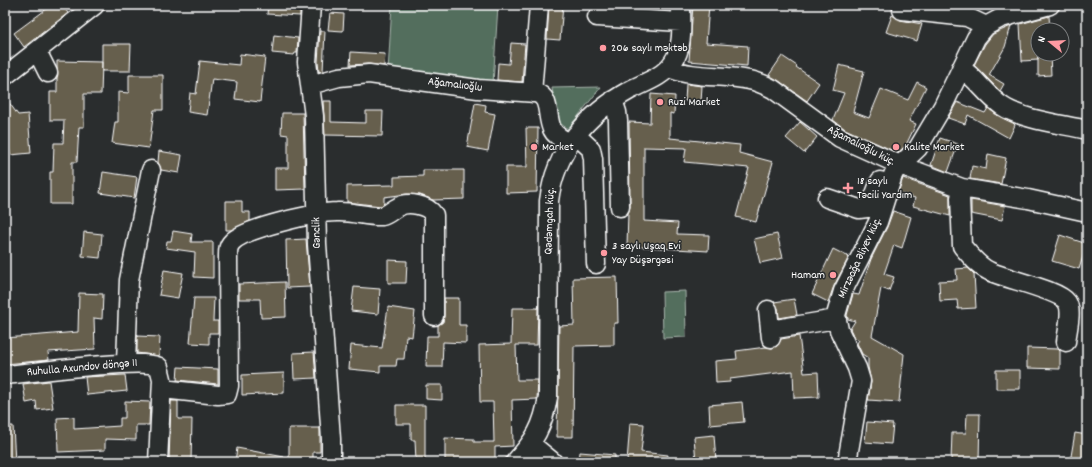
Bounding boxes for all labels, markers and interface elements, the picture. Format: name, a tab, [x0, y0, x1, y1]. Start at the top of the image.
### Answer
north arrow	[1030, 22, 1070, 62]
text: N	[1034, 34, 1051, 45]
place label: 206 saylı məktəb	[611, 40, 688, 57]
marker: 206 saylı məktəb	[598, 43, 608, 53]
street label: Ağamalıoğlu	[427, 73, 483, 97]
place label: Ruzi Market	[668, 94, 721, 111]
marker: Ruzi Market	[655, 97, 665, 107]
street label: Ağamalıoğlu küç.	[824, 121, 898, 171]
place label: Market	[542, 139, 574, 156]
place label: Kalite Market	[904, 139, 965, 156]
marker: Market	[529, 142, 539, 152]
marker: Kalite Market	[891, 142, 901, 152]
place label: 18 saylı Təcili Yardım	[857, 173, 912, 204]
marker: 18 saylı Təcili Yardım	[842, 182, 854, 194]
street label: Qədəmgah küç.	[540, 187, 560, 255]
street label: Mirzəağa Əliyev küç.	[834, 215, 886, 301]
street label: Gənclik	[308, 217, 326, 249]
place label: 3 saylı Uşaq Evi Yay Düşərgəsi	[612, 238, 681, 269]
marker: 3 saylı Uşaq Evi Yay Düşərgəsi	[599, 248, 609, 258]
place label: Hamam	[791, 267, 825, 284]
marker: Hamam	[828, 270, 838, 280]
street label: Ruhulla Axundov döngə 11	[26, 355, 138, 381]

